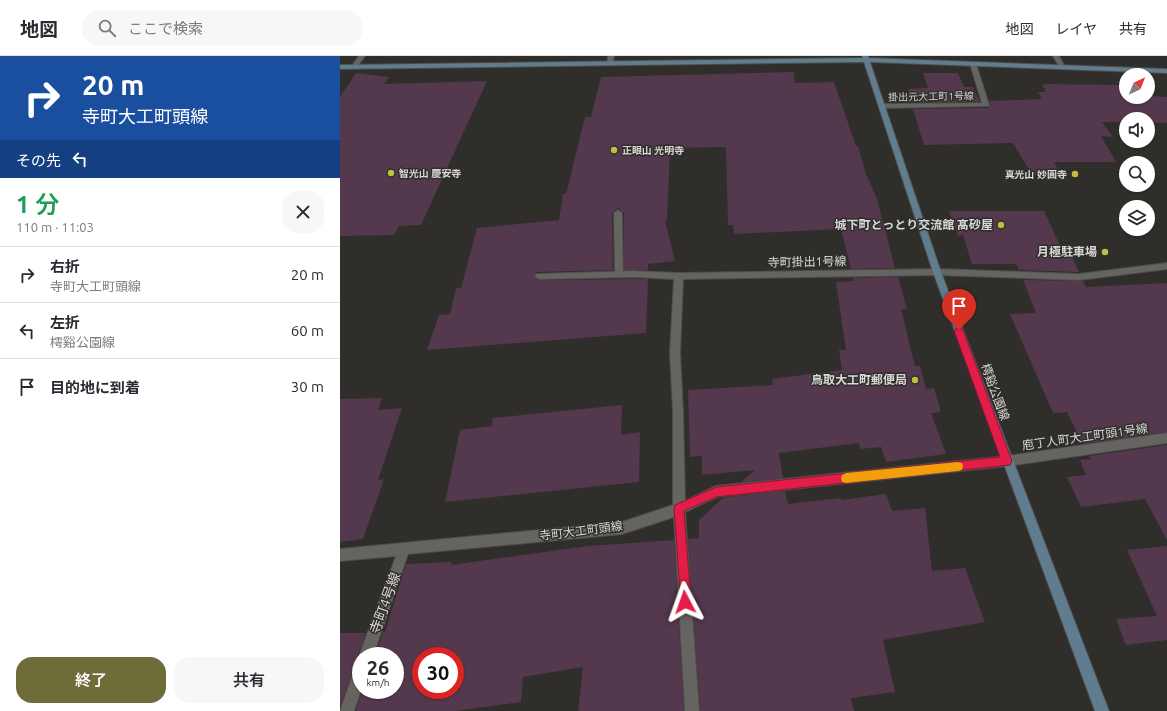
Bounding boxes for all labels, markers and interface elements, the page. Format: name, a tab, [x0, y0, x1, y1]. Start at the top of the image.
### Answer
search box	[82, 10, 362, 46]
icon: search	[96, 17, 118, 39]
text: 地図	[20, 18, 58, 40]
text: ここで検索	[128, 20, 203, 37]
text: 地図	[1005, 21, 1033, 37]
text: レイヤ	[1055, 21, 1097, 37]
text: 共有	[1119, 21, 1147, 37]
north arrow	[1119, 68, 1155, 104]
map controls	[1119, 68, 1155, 236]
text: 20 m	[82, 69, 144, 100]
icon: right	[16, 72, 68, 124]
street label: 掛出元大工町1号線	[888, 90, 974, 103]
text: 寺町大工町頭線	[82, 106, 208, 126]
button: sound	[1119, 112, 1155, 148]
marker: 正眼山 光明寺	[609, 145, 619, 155]
place label: 正眼山 光明寺	[622, 145, 684, 156]
icon: left	[69, 148, 91, 170]
text: その先	[16, 152, 61, 169]
button: search	[1119, 156, 1155, 192]
marker: 智光山 慶安寺	[386, 168, 396, 178]
place label: 智光山 慶安寺	[399, 168, 461, 179]
place label: 真光山 妙圓寺	[1005, 169, 1067, 180]
marker: 真光山 妙圓寺	[1070, 169, 1080, 179]
text: 1 分	[16, 191, 59, 218]
button: close	[282, 191, 324, 233]
button: layers	[1119, 200, 1155, 236]
place label: 城下町とっとり交流館 髙砂屋	[835, 218, 993, 231]
text: 110 m · 11:03	[16, 220, 94, 234]
marker: 城下町とっとり交流館 髙砂屋	[996, 220, 1006, 230]
place label: 月極駐車場	[1037, 245, 1097, 258]
marker: 月極駐車場	[1100, 247, 1110, 257]
street label: 寺町掛出1号線	[767, 254, 846, 269]
text: 右折	[50, 258, 80, 275]
icon: right	[16, 264, 38, 286]
text: 20 m	[291, 266, 324, 283]
text: 寺町大工町頭線	[50, 279, 141, 293]
pin	[942, 289, 976, 330]
icon: arrive	[948, 295, 970, 317]
text: 左折	[50, 314, 80, 331]
icon: left	[16, 320, 38, 342]
text: 60 m	[291, 322, 324, 339]
text: 樗谿公園線	[50, 335, 115, 349]
street label: 樗谿公園線	[979, 361, 1012, 422]
place label: 鳥取大工町郵便局	[811, 373, 907, 386]
marker: 鳥取大工町郵便局	[910, 375, 920, 385]
icon: arrive	[16, 376, 38, 398]
text: 30 m	[291, 378, 324, 395]
text: 目的地に到着	[50, 379, 140, 396]
street label: 庖丁人町大工町頭1号線	[1021, 421, 1149, 452]
street label: 寺町大工町頭線	[538, 519, 623, 542]
street label: 寺町4号線	[367, 570, 403, 636]
position arrow	[664, 581, 706, 623]
speed limit sign: 30	[412, 647, 464, 699]
text: 26	[367, 656, 389, 679]
button: 終了	[16, 657, 166, 703]
button: 共有	[174, 657, 324, 703]
text: km/h	[366, 677, 390, 688]

